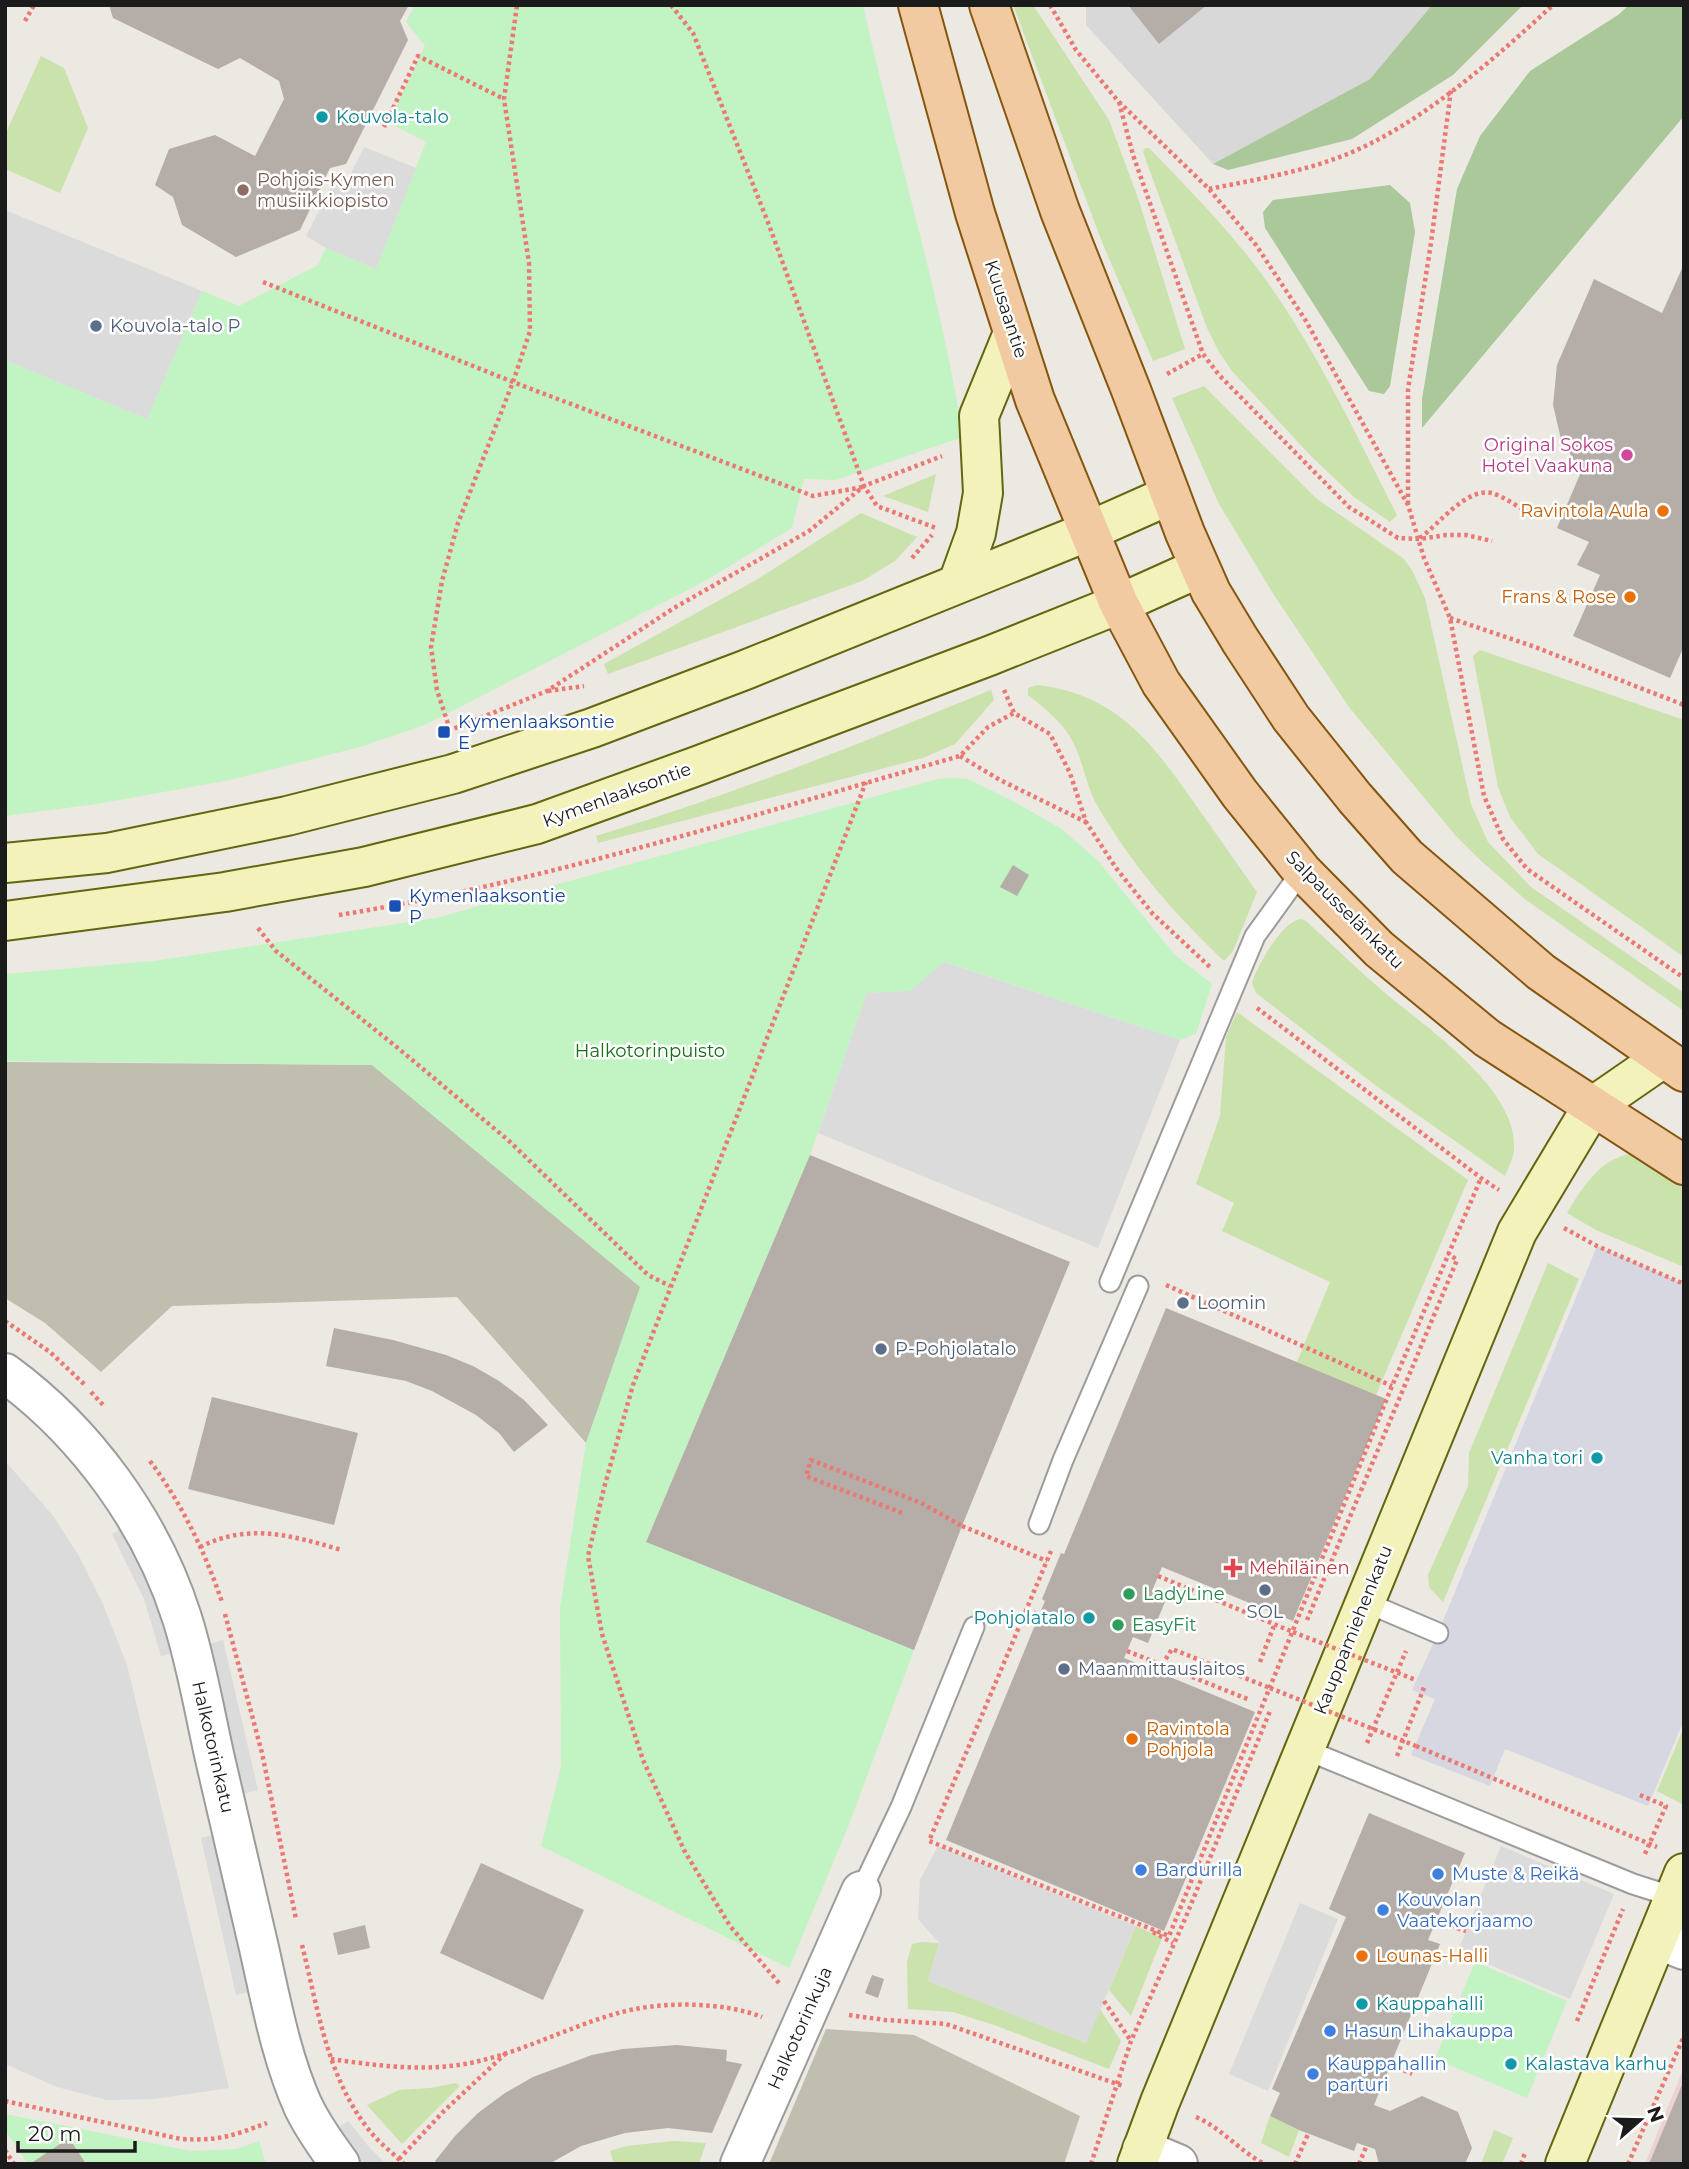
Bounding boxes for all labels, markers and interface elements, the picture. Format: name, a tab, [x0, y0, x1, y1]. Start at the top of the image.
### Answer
place label: Kouvola-talo	[336, 106, 449, 128]
marker: Kouvola-talo	[314, 109, 330, 125]
place label: Pohjois-Kymen musiikkiopisto	[257, 169, 395, 212]
marker: Pohjois-Kymen musiikkiopisto	[235, 182, 251, 198]
street label: Kuusaantie	[980, 257, 1032, 361]
place label: Kouvola-talo P	[110, 315, 240, 337]
marker: Kouvola-talo P	[88, 318, 104, 334]
place label: Original Sokos Hotel Vaakuna	[1481, 434, 1613, 477]
marker: Original Sokos Hotel Vaakuna	[1619, 447, 1635, 463]
place label: Ravintola Aula	[1520, 500, 1649, 522]
marker: Ravintola Aula	[1655, 503, 1671, 519]
place label: Frans & Rose	[1501, 586, 1616, 608]
marker: Frans & Rose	[1622, 589, 1638, 605]
place label: Kymenlaaksontie E	[458, 711, 615, 754]
marker: Kymenlaaksontie E	[436, 724, 452, 740]
street label: Kymenlaaksontie	[540, 758, 694, 832]
street label: Salpausselänkatu	[1281, 846, 1409, 974]
place label: Kymenlaaksontie P	[409, 885, 566, 928]
marker: Kymenlaaksontie P	[387, 898, 403, 914]
park label: Halkotorinpuisto	[575, 1040, 725, 1062]
place label: Loomin	[1197, 1292, 1266, 1314]
marker: Loomin	[1175, 1295, 1191, 1311]
place label: P-Pohjolatalo	[895, 1338, 1016, 1360]
marker: P-Pohjolatalo	[873, 1341, 889, 1357]
place label: Vanha tori	[1491, 1447, 1583, 1469]
marker: Vanha tori	[1589, 1450, 1605, 1466]
street label: Kauppamiehenkatu	[1309, 1542, 1397, 1718]
place label: Mehiläinen	[1249, 1557, 1350, 1579]
marker: Mehiläinen	[1223, 1558, 1243, 1578]
marker: SOL	[1257, 1582, 1273, 1598]
place label: LadyLine	[1143, 1583, 1225, 1605]
marker: LadyLine	[1121, 1586, 1137, 1602]
place label: SOL	[1247, 1601, 1284, 1623]
place label: Pohjolatalo	[973, 1607, 1075, 1629]
marker: Pohjolatalo	[1081, 1610, 1097, 1626]
place label: EasyFit	[1132, 1614, 1196, 1636]
marker: EasyFit	[1110, 1617, 1126, 1633]
place label: Maanmittauslaitos	[1078, 1658, 1245, 1680]
marker: Maanmittauslaitos	[1056, 1661, 1072, 1677]
street label: Halkotorinkatu	[187, 1679, 239, 1815]
place label: Ravintola Pohjola	[1146, 1718, 1230, 1761]
marker: Ravintola Pohjola	[1124, 1731, 1140, 1747]
place label: Bardurilla	[1155, 1859, 1243, 1881]
marker: Bardurilla	[1133, 1862, 1149, 1878]
place label: Muste & Reikä	[1452, 1863, 1579, 1885]
marker: Muste & Reikä	[1430, 1866, 1446, 1882]
place label: Kouvolan Vaatekorjaamo	[1397, 1889, 1533, 1932]
marker: Kouvolan Vaatekorjaamo	[1375, 1902, 1391, 1918]
place label: Lounas-Halli	[1376, 1945, 1488, 1967]
marker: Lounas-Halli	[1354, 1948, 1370, 1964]
street label: Halkotorinkuja	[763, 1963, 837, 2093]
place label: Kauppahalli	[1376, 1993, 1484, 2015]
marker: Kauppahalli	[1354, 1996, 1370, 2012]
place label: Hasun Lihakauppa	[1344, 2020, 1514, 2042]
marker: Hasun Lihakauppa	[1322, 2023, 1338, 2039]
place label: Kauppahallin parturi	[1327, 2053, 1447, 2096]
place label: Kalastava karhu	[1525, 2053, 1667, 2075]
marker: Kalastava karhu	[1503, 2056, 1519, 2072]
marker: Kauppahallin parturi	[1305, 2066, 1321, 2082]
north arrow	[1605, 2085, 1675, 2155]
text: N	[1642, 2103, 1669, 2126]
scale bar	[18, 2110, 135, 2154]
text: 20 m	[28, 2121, 82, 2146]

